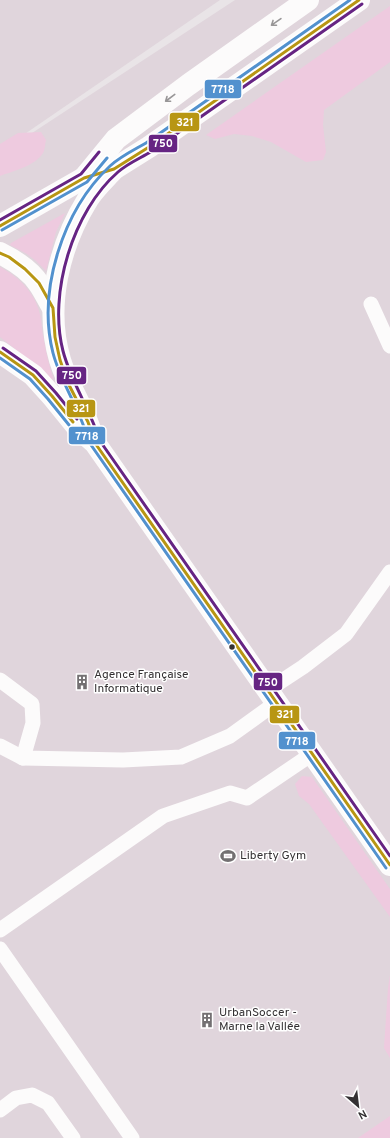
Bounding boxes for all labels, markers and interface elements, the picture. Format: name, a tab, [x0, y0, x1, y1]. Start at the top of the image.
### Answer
one-way arrow	[271, 18, 282, 26]
line badge: 7718	[204, 79, 242, 99]
text: 7718	[211, 83, 235, 97]
one-way arrow	[165, 94, 176, 102]
line badge: 321	[169, 112, 200, 132]
text: 321	[176, 116, 194, 130]
line badge: 750	[148, 134, 178, 153]
text: 750	[153, 137, 173, 151]
line badge: 750	[56, 366, 87, 385]
text: 750	[62, 369, 82, 383]
line badge: 321	[66, 399, 96, 418]
text: 321	[72, 402, 90, 416]
line badge: 7718	[68, 426, 106, 445]
text: 7718	[75, 430, 99, 444]
unlabelled marker	[227, 642, 237, 652]
place label: Agence Française Informatique	[94, 667, 189, 697]
line badge: 750	[253, 672, 283, 691]
building icon: Agence Française Informatique	[73, 673, 91, 691]
text: 750	[258, 676, 278, 690]
line badge: 321	[269, 705, 300, 724]
text: 321	[276, 708, 294, 722]
line badge: 7718	[278, 731, 316, 750]
text: 7718	[285, 735, 309, 749]
sports icon: Liberty Gym	[219, 847, 237, 865]
place label: Liberty Gym	[240, 848, 306, 864]
place label: UrbanSoccer - Marne la Vallée	[219, 1005, 300, 1035]
building icon: UrbanSoccer - Marne la Vallée	[198, 1011, 216, 1029]
north arrow	[338, 1086, 378, 1126]
text: N	[355, 1106, 369, 1122]

